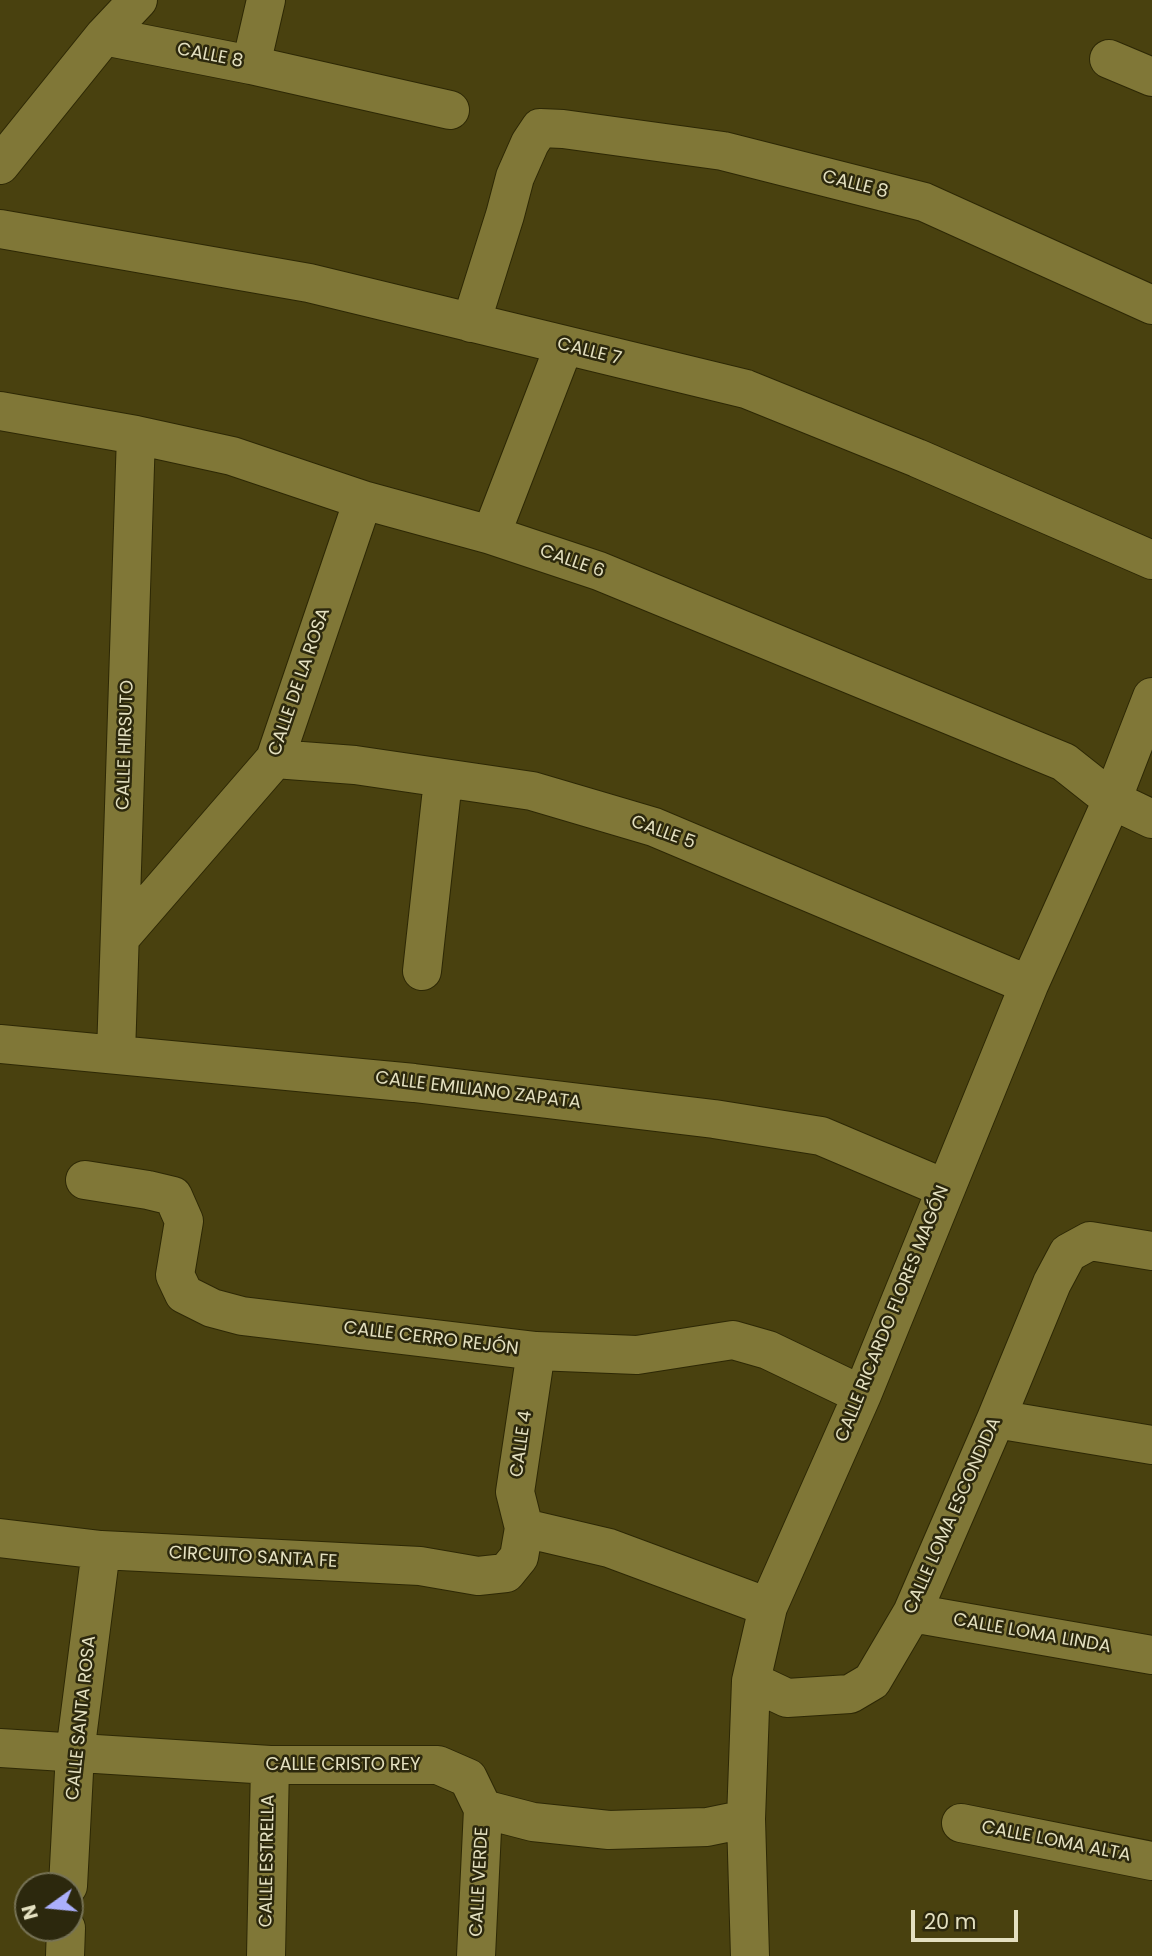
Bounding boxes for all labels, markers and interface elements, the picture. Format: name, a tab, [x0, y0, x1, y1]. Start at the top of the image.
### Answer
street label: CALLE 8	[175, 39, 245, 73]
street label: CALLE 8	[820, 166, 890, 204]
street label: CALLE 7	[555, 334, 623, 370]
street label: CALLE 6	[537, 541, 607, 583]
street label: CALLE DE LA ROSA	[265, 605, 335, 759]
street label: CALLE HIRSUTO	[113, 680, 139, 810]
street label: CALLE 5	[628, 811, 698, 855]
street label: CALLE EMILIANO ZAPATA	[374, 1068, 582, 1114]
street label: CALLE RICARDO FLORES MAGÓN	[832, 1183, 954, 1445]
street label: CALLE CERRO REJÓN	[342, 1318, 520, 1360]
street label: CALLE 4	[507, 1409, 537, 1479]
street label: CALLE LOMA ESCONDIDA	[900, 1415, 1006, 1617]
street label: CIRCUITO SANTA FE	[168, 1543, 338, 1573]
street label: CALLE LOMA LINDA	[951, 1609, 1113, 1659]
street label: CALLE SANTA ROSA	[63, 1635, 101, 1801]
street label: CALLE CRISTO REY	[266, 1754, 420, 1776]
street label: CALLE ESTRELLA	[256, 1794, 280, 1928]
street label: CALLE LOMA ALTA	[979, 1817, 1133, 1867]
street label: CALLE VERDE	[466, 1827, 494, 1937]
north arrow	[14, 1872, 84, 1942]
scale bar	[914, 1896, 1021, 1940]
text: N	[15, 1902, 45, 1922]
text: 20 m	[924, 1907, 977, 1936]

